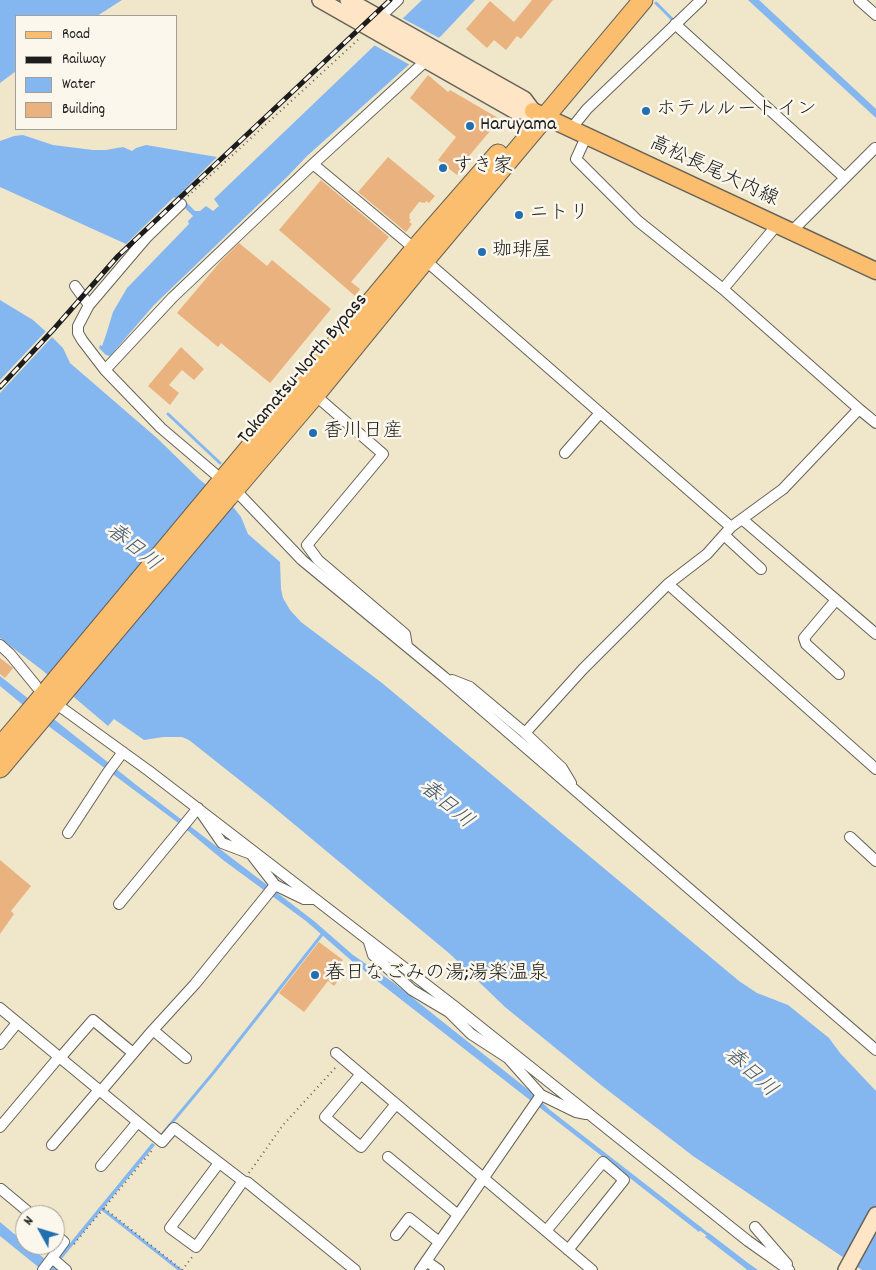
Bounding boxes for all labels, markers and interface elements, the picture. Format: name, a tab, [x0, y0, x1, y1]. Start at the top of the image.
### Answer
legend	[15, 15, 178, 130]
text: Road	[62, 24, 90, 46]
text: Railway	[62, 49, 105, 71]
text: Water	[62, 74, 95, 96]
text: Building	[62, 99, 105, 121]
place label: ホテルルートイン	[656, 99, 817, 123]
marker: ホテルルートイン	[640, 105, 652, 117]
place label: Haruyama	[480, 114, 556, 138]
marker: Haruyama	[464, 120, 476, 132]
street label: 高松長尾大内線	[644, 133, 782, 213]
place label: すき家	[453, 156, 513, 180]
marker: すき家	[437, 162, 449, 174]
place label: ニトリ	[529, 203, 589, 227]
marker: ニトリ	[513, 209, 525, 221]
place label: 珈琲屋	[492, 240, 552, 264]
marker: 珈琲屋	[476, 246, 488, 258]
street label: Takamatsu-North Bypass	[234, 290, 374, 450]
place label: 香川日産	[323, 421, 403, 445]
marker: 香川日産	[307, 427, 319, 439]
water label: 春日川	[100, 519, 164, 579]
water label: 春日川	[413, 776, 477, 836]
place label: 春日なごみの湯;湯楽温泉	[325, 963, 548, 987]
marker: 春日なごみの湯;湯楽温泉	[309, 969, 321, 981]
water label: 春日川	[717, 1044, 781, 1104]
north arrow	[15, 1205, 65, 1255]
text: N	[19, 1212, 39, 1230]

